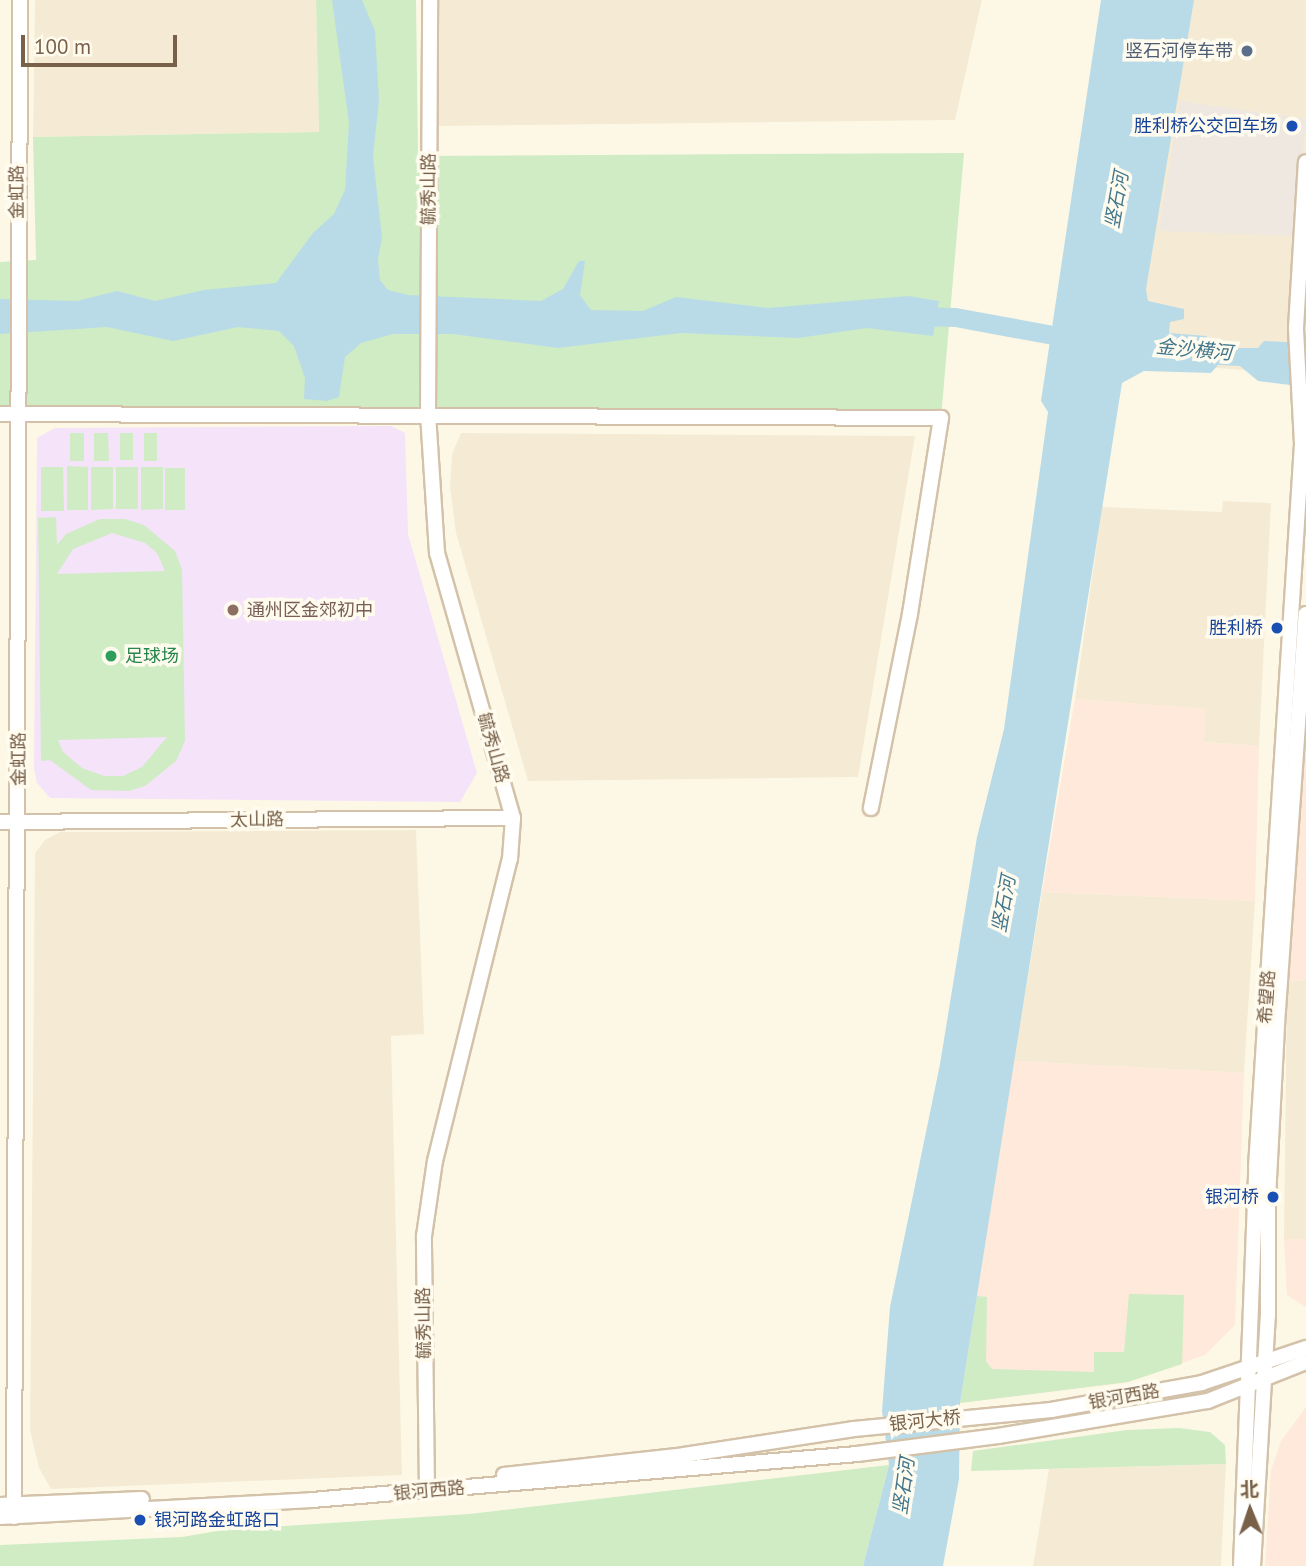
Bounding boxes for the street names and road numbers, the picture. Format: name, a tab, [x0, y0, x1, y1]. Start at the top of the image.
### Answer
street label: 毓秀山路	[418, 153, 440, 225]
street label: 金虹路	[6, 165, 28, 219]
street label: 毓秀山路	[473, 710, 513, 786]
street label: 金虹路	[8, 732, 30, 786]
street label: 太山路	[230, 809, 284, 831]
street label: 希望路	[1254, 969, 1280, 1025]
street label: 毓秀山路	[413, 1287, 435, 1359]
street label: 银河西路	[1087, 1380, 1161, 1414]
street label: 银河大桥	[888, 1406, 962, 1436]
street label: 银河西路	[392, 1477, 466, 1505]

